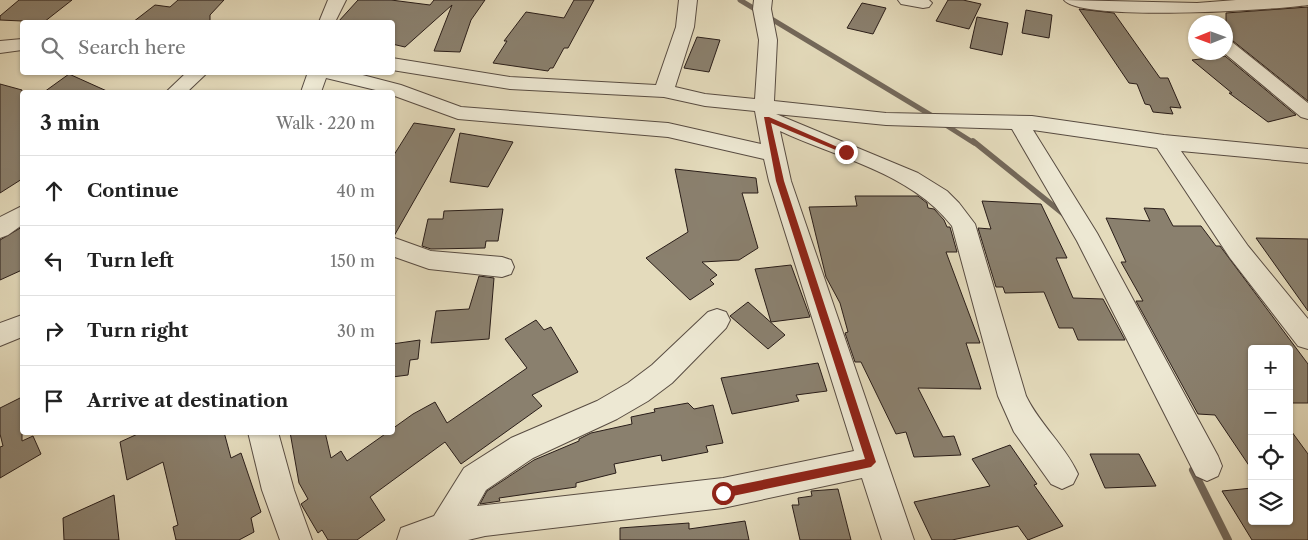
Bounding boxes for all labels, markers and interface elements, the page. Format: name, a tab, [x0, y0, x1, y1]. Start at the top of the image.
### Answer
north arrow	[1188, 15, 1233, 60]
search box	[20, 20, 395, 75]
icon: search	[38, 34, 66, 62]
text: Search here	[78, 36, 186, 59]
text: 3 min	[40, 110, 100, 135]
text: Walk · 220 m	[276, 113, 375, 133]
route end	[835, 141, 858, 164]
icon: ahead	[40, 177, 68, 205]
text: Continue	[87, 179, 179, 202]
text: 40 m	[336, 181, 375, 201]
icon: left	[40, 247, 68, 275]
text: Turn left	[87, 249, 174, 272]
text: 150 m	[330, 251, 375, 271]
icon: right	[40, 317, 68, 345]
text: Turn right	[87, 319, 188, 342]
text: 30 m	[337, 321, 375, 341]
map controls	[1248, 345, 1293, 525]
button: +	[1248, 345, 1293, 390]
icon: arrive	[40, 387, 68, 415]
text: Arrive at destination	[87, 389, 288, 412]
button: −	[1248, 390, 1293, 435]
button: locate	[1248, 435, 1293, 480]
button: layers	[1248, 480, 1293, 525]
route start	[712, 482, 735, 505]

